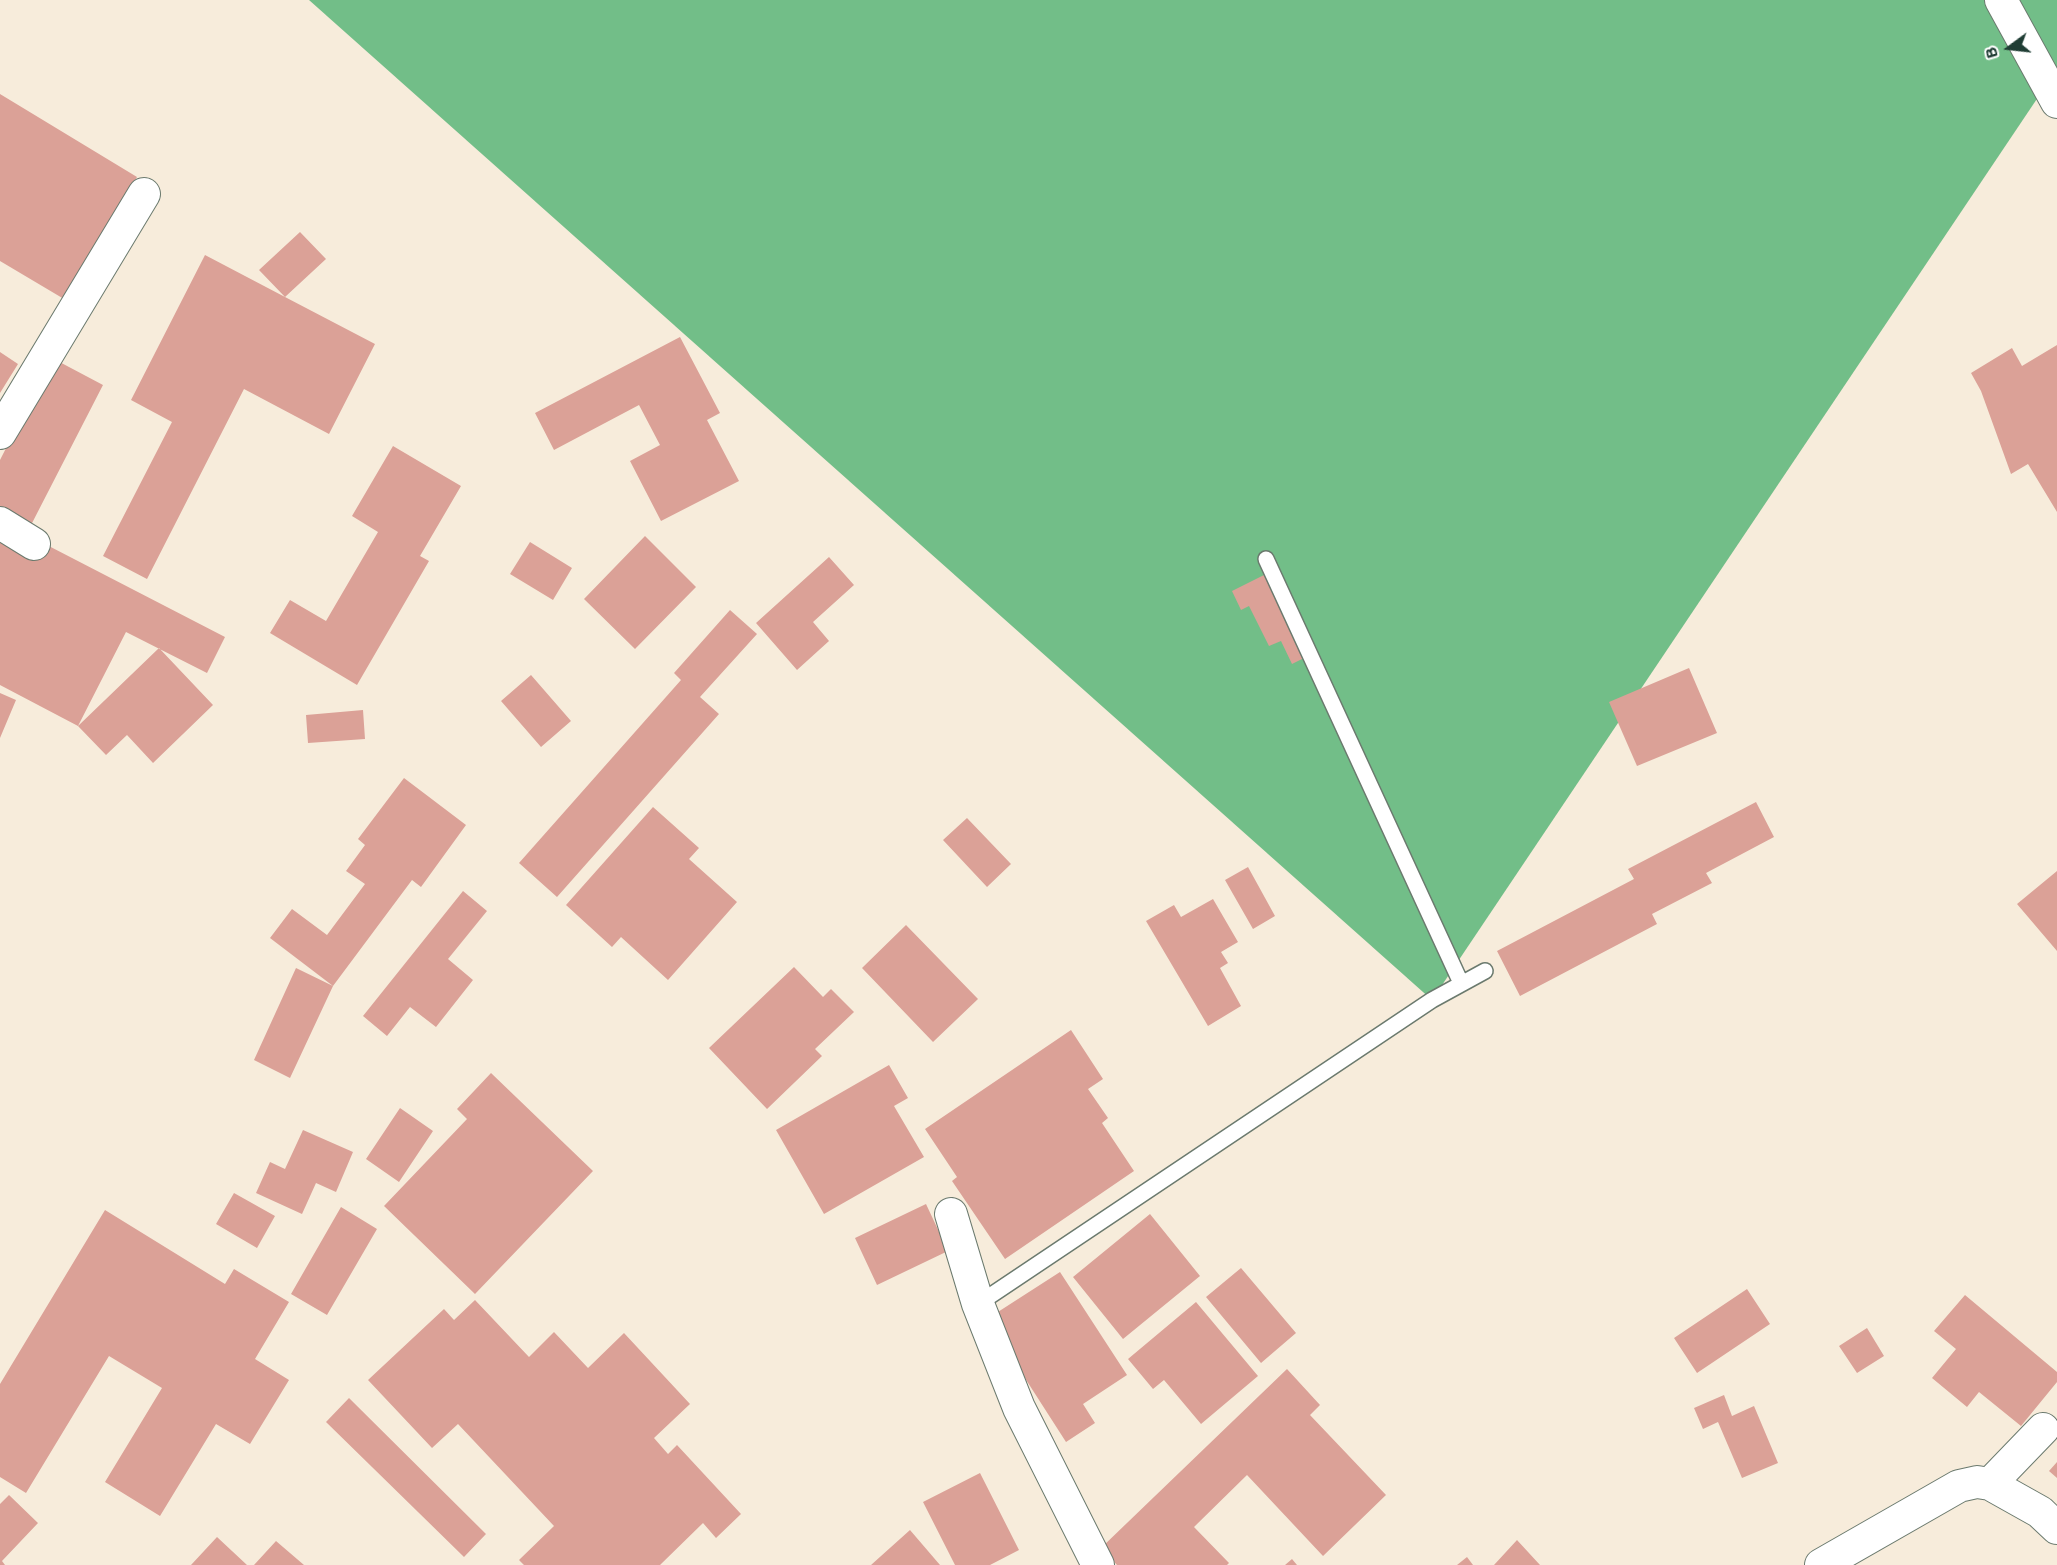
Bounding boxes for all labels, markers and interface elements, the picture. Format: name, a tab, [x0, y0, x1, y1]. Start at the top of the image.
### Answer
north arrow	[1979, 18, 2039, 78]
text: B	[1981, 45, 2002, 60]

